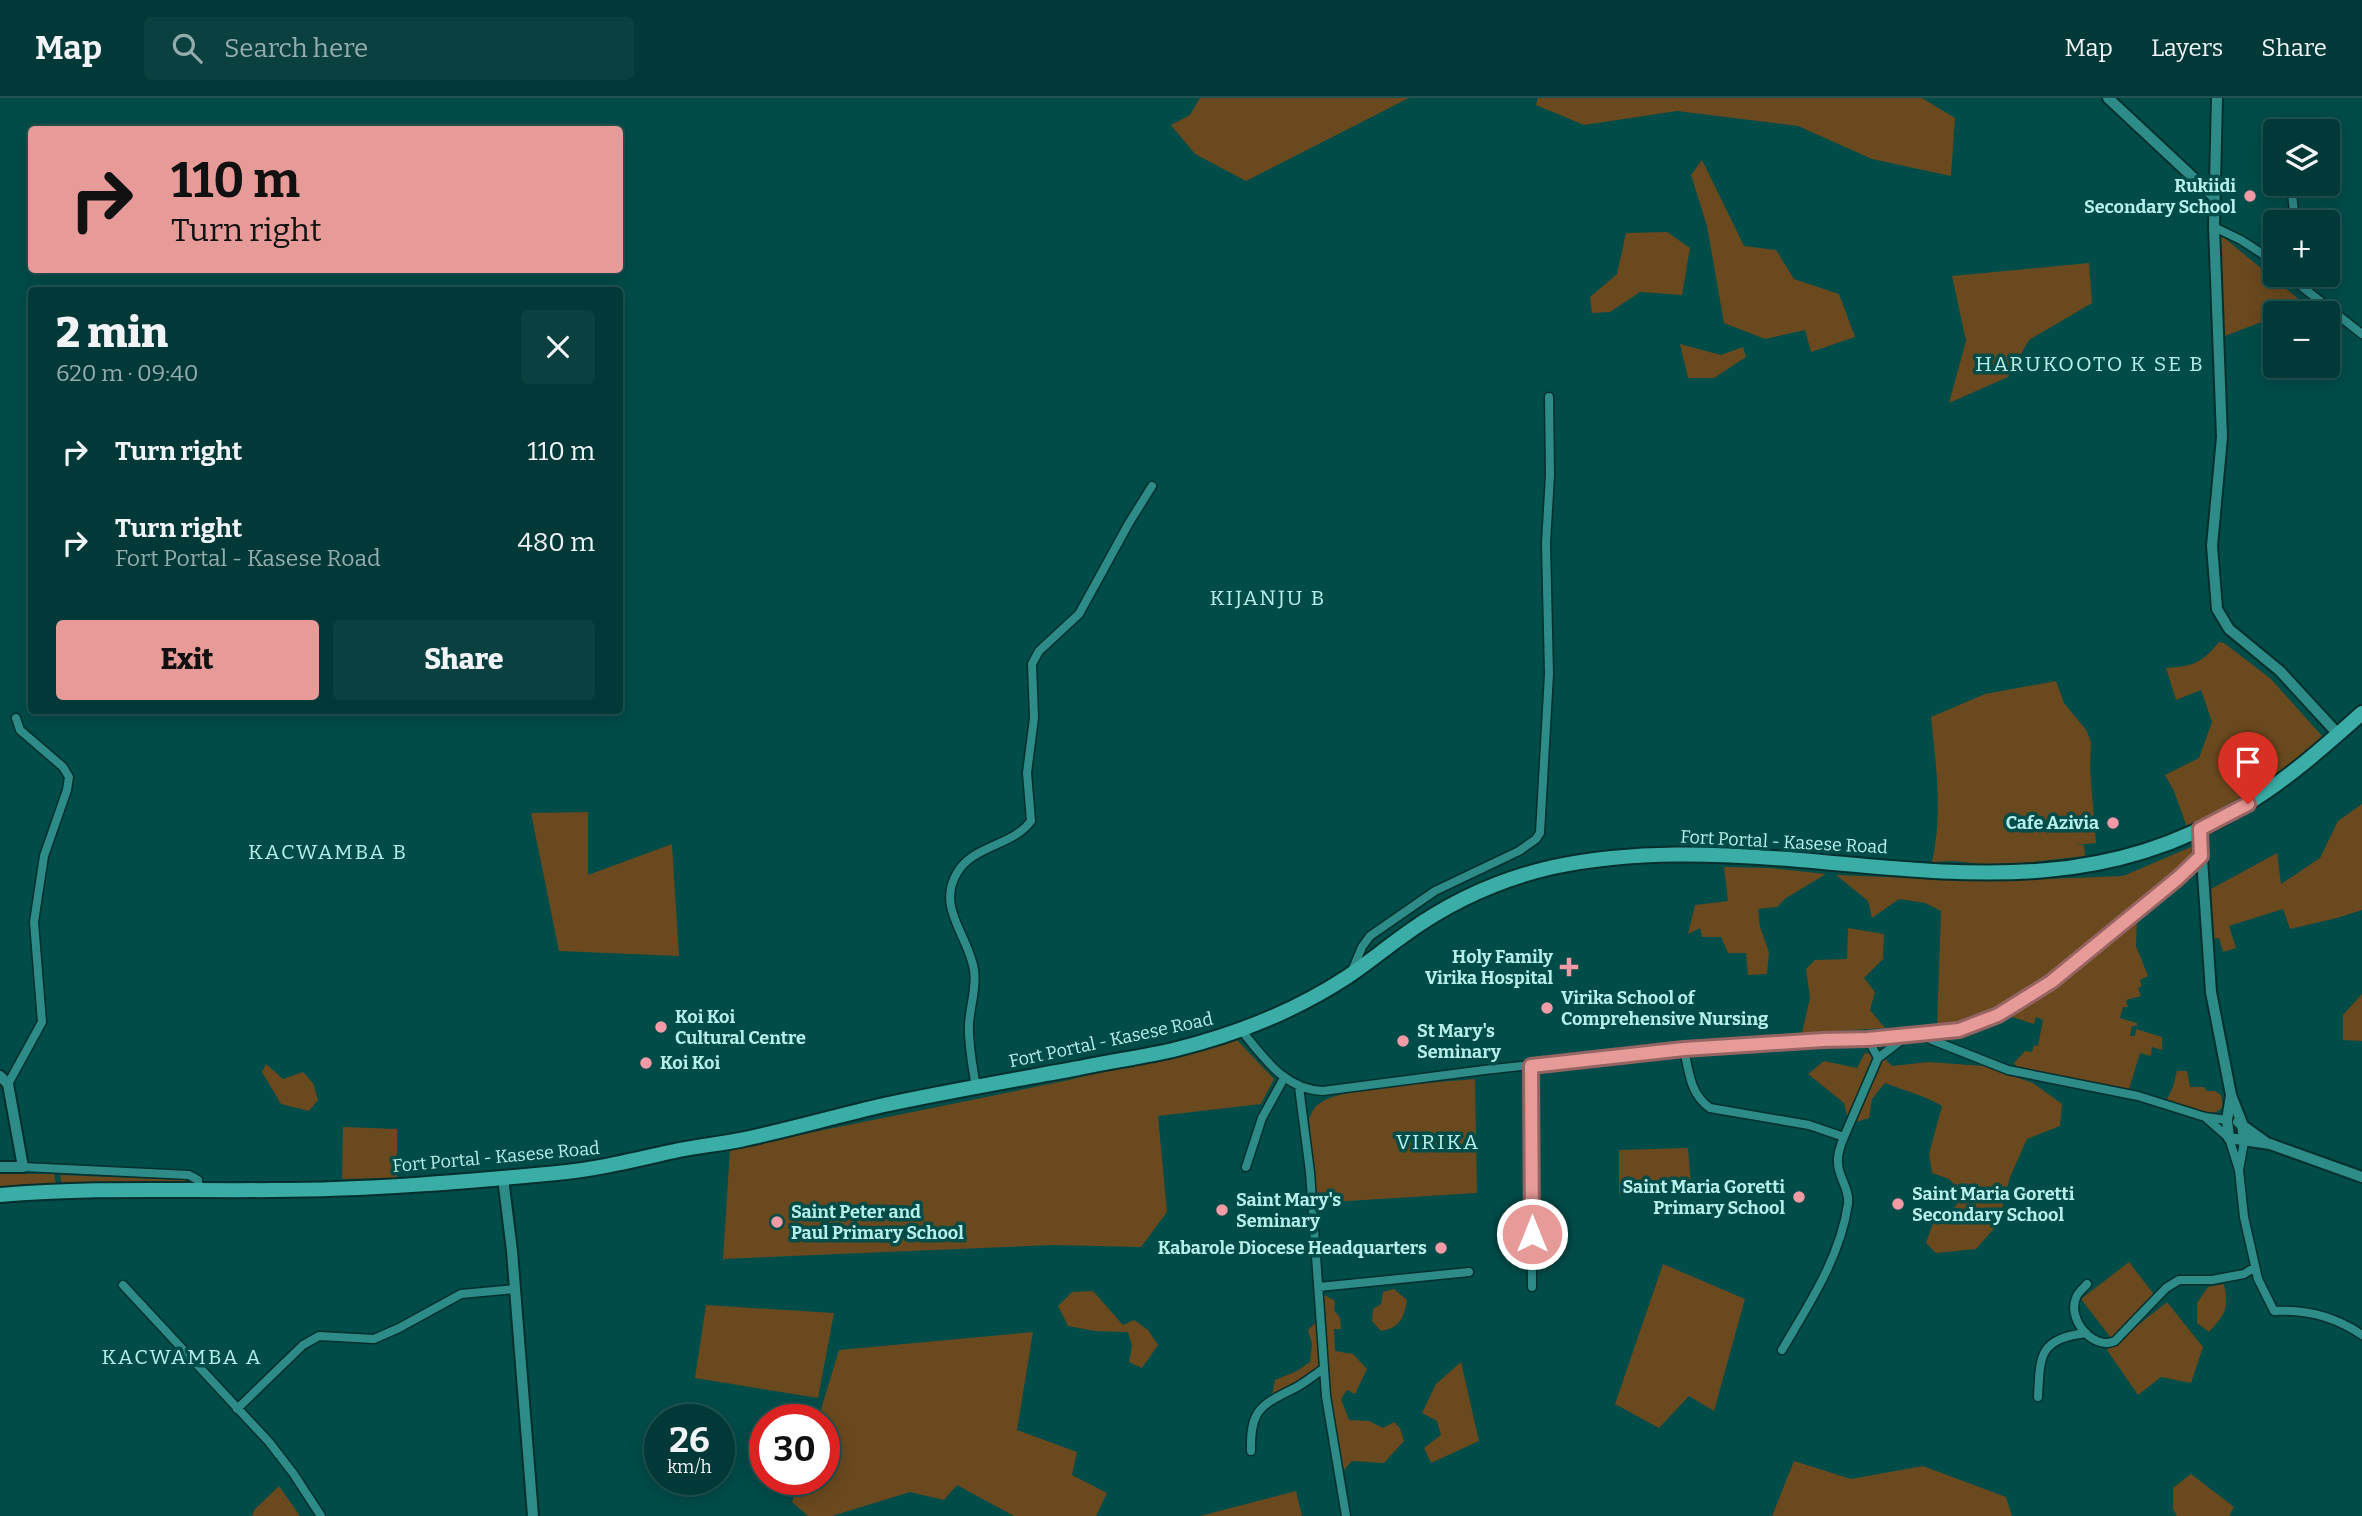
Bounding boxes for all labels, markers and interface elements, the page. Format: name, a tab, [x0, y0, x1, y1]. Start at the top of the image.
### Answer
search box	[144, 17, 634, 80]
text: Map	[35, 28, 102, 68]
icon: search	[168, 29, 206, 67]
text: Search here	[224, 33, 368, 64]
text: Map	[2065, 34, 2113, 62]
text: Layers	[2151, 34, 2223, 62]
text: Share	[2261, 34, 2327, 62]
map controls	[2263, 119, 2340, 378]
button: layers	[2263, 119, 2340, 196]
text: 110 m	[171, 151, 300, 210]
icon: right	[56, 154, 147, 245]
place label: Rukiidi Secondary School	[2084, 175, 2236, 218]
marker: Rukiidi Secondary School	[2242, 188, 2258, 204]
button: +	[2263, 210, 2340, 287]
text: Turn right	[171, 211, 322, 249]
button: −	[2263, 301, 2340, 378]
text: 2 min	[56, 308, 168, 358]
button: close	[521, 310, 595, 384]
district label: HARUKOOTO K SE B	[1975, 351, 2205, 377]
text: 620 m · 09:40	[56, 359, 198, 387]
icon: right	[56, 433, 94, 471]
text: Turn right	[115, 436, 242, 467]
text: 110 m	[527, 436, 595, 467]
text: Turn right	[115, 513, 242, 544]
icon: right	[56, 524, 94, 562]
text: 480 m	[518, 527, 595, 558]
text: Fort Portal - Kasese Road	[115, 544, 381, 572]
district label: KIJANJU B	[1210, 585, 1326, 611]
button: Exit	[56, 620, 319, 700]
button: Share	[333, 620, 595, 700]
pin	[2218, 732, 2278, 804]
icon: arrive	[2229, 743, 2267, 781]
place label: Cafe Azivia	[2006, 812, 2099, 834]
marker: Cafe Azivia	[2105, 815, 2121, 831]
street label: Fort Portal - Kasese Road	[1680, 826, 1889, 858]
district label: KACWAMBA B	[248, 839, 408, 865]
place label: Holy Family Virika Hospital	[1425, 946, 1554, 989]
marker: Holy Family Virika Hospital	[1559, 957, 1579, 977]
place label: Virika School of Comprehensive Nursing	[1561, 987, 1769, 1030]
marker: Virika School of Comprehensive Nursing	[1539, 1000, 1555, 1016]
place label: Koi Koi Cultural Centre	[675, 1006, 806, 1049]
street label: Fort Portal - Kasese Road	[1007, 1008, 1215, 1072]
marker: Koi Koi Cultural Centre	[653, 1019, 669, 1035]
place label: St Mary's Seminary	[1417, 1020, 1502, 1063]
marker: St Mary's Seminary	[1395, 1033, 1411, 1049]
place label: Koi Koi	[660, 1052, 720, 1074]
marker: Koi Koi	[638, 1055, 654, 1071]
district label: VIRIKA	[1396, 1129, 1480, 1155]
street label: Fort Portal - Kasese Road	[391, 1137, 601, 1177]
place label: Saint Maria Goretti Primary School	[1623, 1176, 1785, 1219]
place label: Saint Maria Goretti Secondary School	[1912, 1183, 2075, 1226]
place label: Saint Mary's Seminary	[1236, 1189, 1341, 1232]
marker: Saint Maria Goretti Primary School	[1791, 1189, 1807, 1205]
marker: Saint Maria Goretti Secondary School	[1890, 1196, 1906, 1212]
position arrow	[1495, 1197, 1569, 1271]
place label: Saint Peter and Paul Primary School	[791, 1201, 964, 1244]
marker: Saint Mary's Seminary	[1214, 1202, 1230, 1218]
marker: Saint Peter and Paul Primary School	[769, 1214, 785, 1230]
place label: Kabarole Diocese Headquarters	[1158, 1237, 1427, 1259]
marker: Kabarole Diocese Headquarters	[1433, 1240, 1449, 1256]
district label: KACWAMBA A	[101, 1344, 263, 1370]
speed limit sign: 30	[749, 1404, 840, 1495]
text: 26	[669, 1419, 710, 1461]
text: km/h	[667, 1456, 712, 1478]

